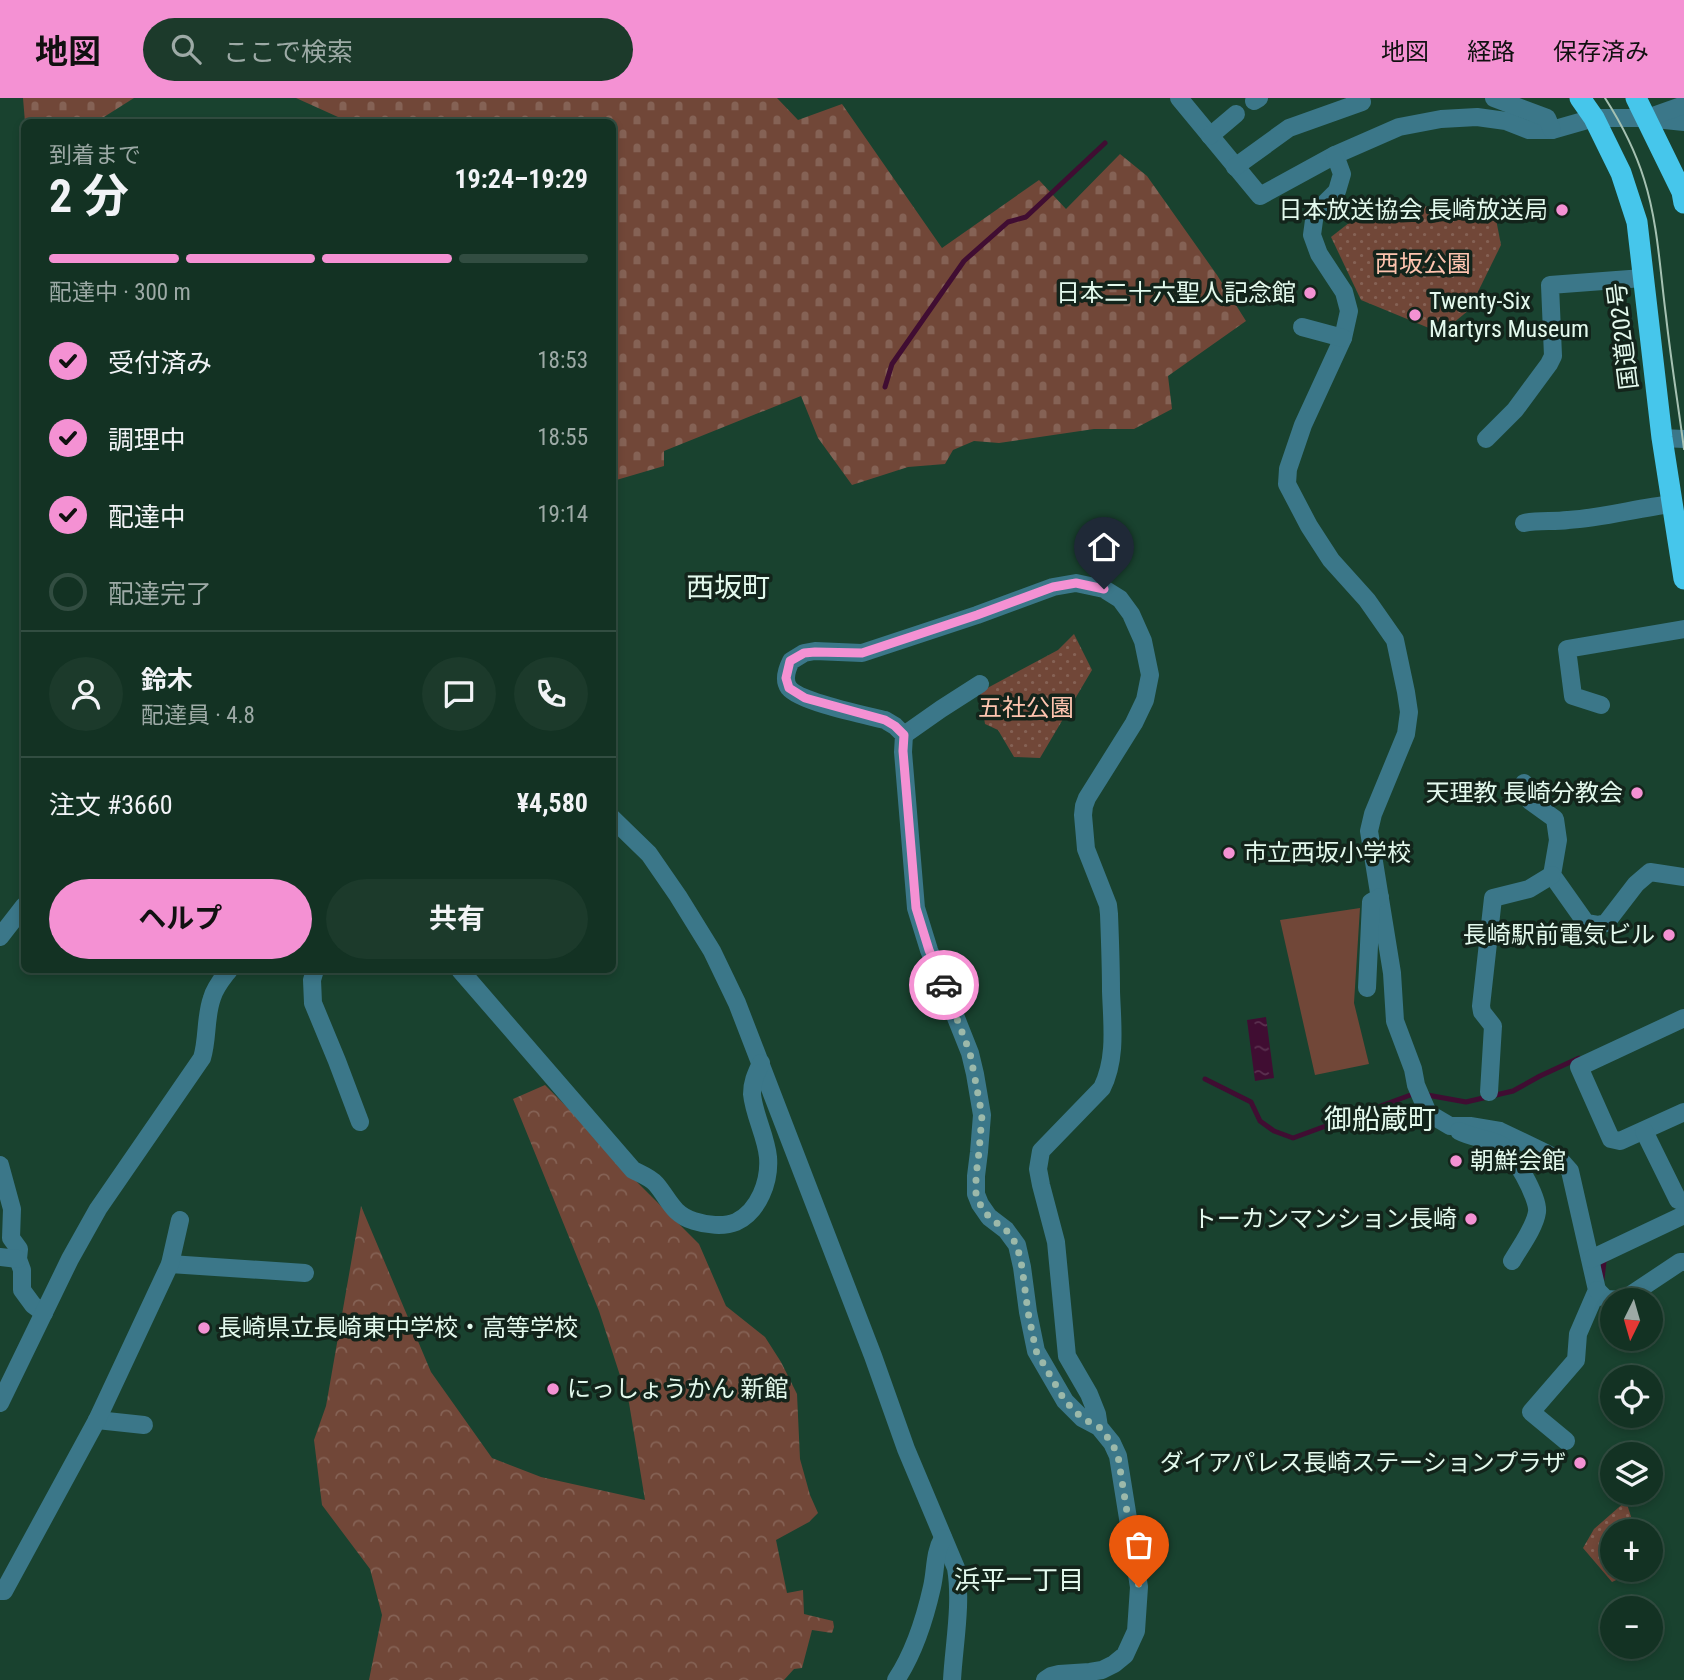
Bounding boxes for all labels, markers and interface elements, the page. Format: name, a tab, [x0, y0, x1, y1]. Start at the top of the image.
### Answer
search box	[143, 18, 633, 81]
icon: search	[167, 30, 205, 68]
text: 地図	[35, 32, 101, 71]
text: ここで検索	[223, 37, 353, 67]
text: 地図	[1381, 38, 1429, 66]
text: 経路	[1467, 38, 1515, 66]
text: 保存済み	[1553, 38, 1649, 66]
text: 到着まで	[49, 142, 141, 169]
text: 19:24–19:29	[454, 164, 588, 194]
text: 2 分	[49, 169, 129, 223]
place label: 日本放送協会 長崎放送局	[1278, 196, 1548, 224]
marker: 日本放送協会 長崎放送局	[1554, 202, 1570, 218]
park label: 西坂公園	[1375, 250, 1471, 278]
text: 配達中 · 300 m	[49, 279, 191, 306]
place label: 日本二十六聖人記念館	[1056, 279, 1296, 307]
street label: 国道202号	[1603, 281, 1643, 391]
marker: 日本二十六聖人記念館	[1302, 285, 1318, 301]
place label: Twenty-Six Martyrs Museum	[1429, 287, 1589, 343]
marker: Twenty-Six Martyrs Museum	[1407, 307, 1423, 323]
icon: check	[49, 342, 87, 380]
text: 18:53	[537, 347, 588, 374]
text: 受付済み	[108, 348, 212, 378]
icon: check	[49, 419, 87, 457]
text: 18:55	[537, 424, 588, 451]
text: 調理中	[108, 425, 186, 455]
icon: check	[49, 496, 87, 534]
text: 19:14	[537, 501, 588, 528]
text: 配達中	[108, 502, 186, 532]
pin	[1074, 517, 1134, 589]
icon: home	[1085, 528, 1123, 566]
district label: 西坂町	[686, 571, 770, 604]
text: 配達完了	[108, 579, 212, 609]
button: person	[49, 657, 123, 731]
button: chat	[422, 657, 496, 731]
button: phone	[514, 657, 588, 731]
text: 鈴木	[141, 665, 193, 695]
park label: 五社公園	[978, 694, 1074, 722]
text: 配達員 · 4.8	[141, 702, 255, 729]
place label: 天理教 長崎分教会	[1425, 779, 1623, 807]
marker: 天理教 長崎分教会	[1629, 785, 1645, 801]
text: ¥4,580	[517, 788, 588, 818]
text: 注文 #3660	[49, 790, 173, 820]
place label: 市立西坂小学校	[1243, 839, 1411, 867]
marker: 市立西坂小学校	[1221, 845, 1237, 861]
button: ヘルプ	[49, 879, 312, 959]
button: 共有	[326, 879, 588, 959]
place label: 長崎駅前電気ビル	[1463, 921, 1655, 949]
marker: 長崎駅前電気ビル	[1661, 927, 1677, 943]
courier	[909, 950, 979, 1020]
icon: car	[925, 966, 963, 1004]
district label: 御船蔵町	[1324, 1103, 1436, 1136]
place label: 朝鮮会館	[1470, 1147, 1566, 1175]
marker: 朝鮮会館	[1448, 1153, 1464, 1169]
place label: トーカンマンション長崎	[1193, 1205, 1457, 1233]
marker: トーカンマンション長崎	[1463, 1211, 1479, 1227]
north arrow	[1600, 1288, 1662, 1351]
map controls	[1600, 1288, 1663, 1659]
place label: 長崎県立長崎東中学校・高等学校	[218, 1314, 578, 1342]
marker: 長崎県立長崎東中学校・高等学校	[196, 1320, 212, 1336]
button: locate	[1600, 1365, 1663, 1428]
place label: にっしょうかん 新館	[567, 1375, 789, 1403]
marker: にっしょうかん 新館	[545, 1381, 561, 1397]
button: layers	[1600, 1442, 1663, 1505]
place label: ダイアパレス長崎ステーションプラザ	[1160, 1449, 1566, 1477]
marker: ダイアパレス長崎ステーションプラザ	[1572, 1455, 1588, 1471]
pin	[1109, 1515, 1169, 1587]
button: +	[1600, 1519, 1663, 1582]
icon: bag	[1120, 1526, 1158, 1564]
district label: 浜平一丁目	[954, 1565, 1084, 1595]
button: −	[1600, 1596, 1663, 1659]

